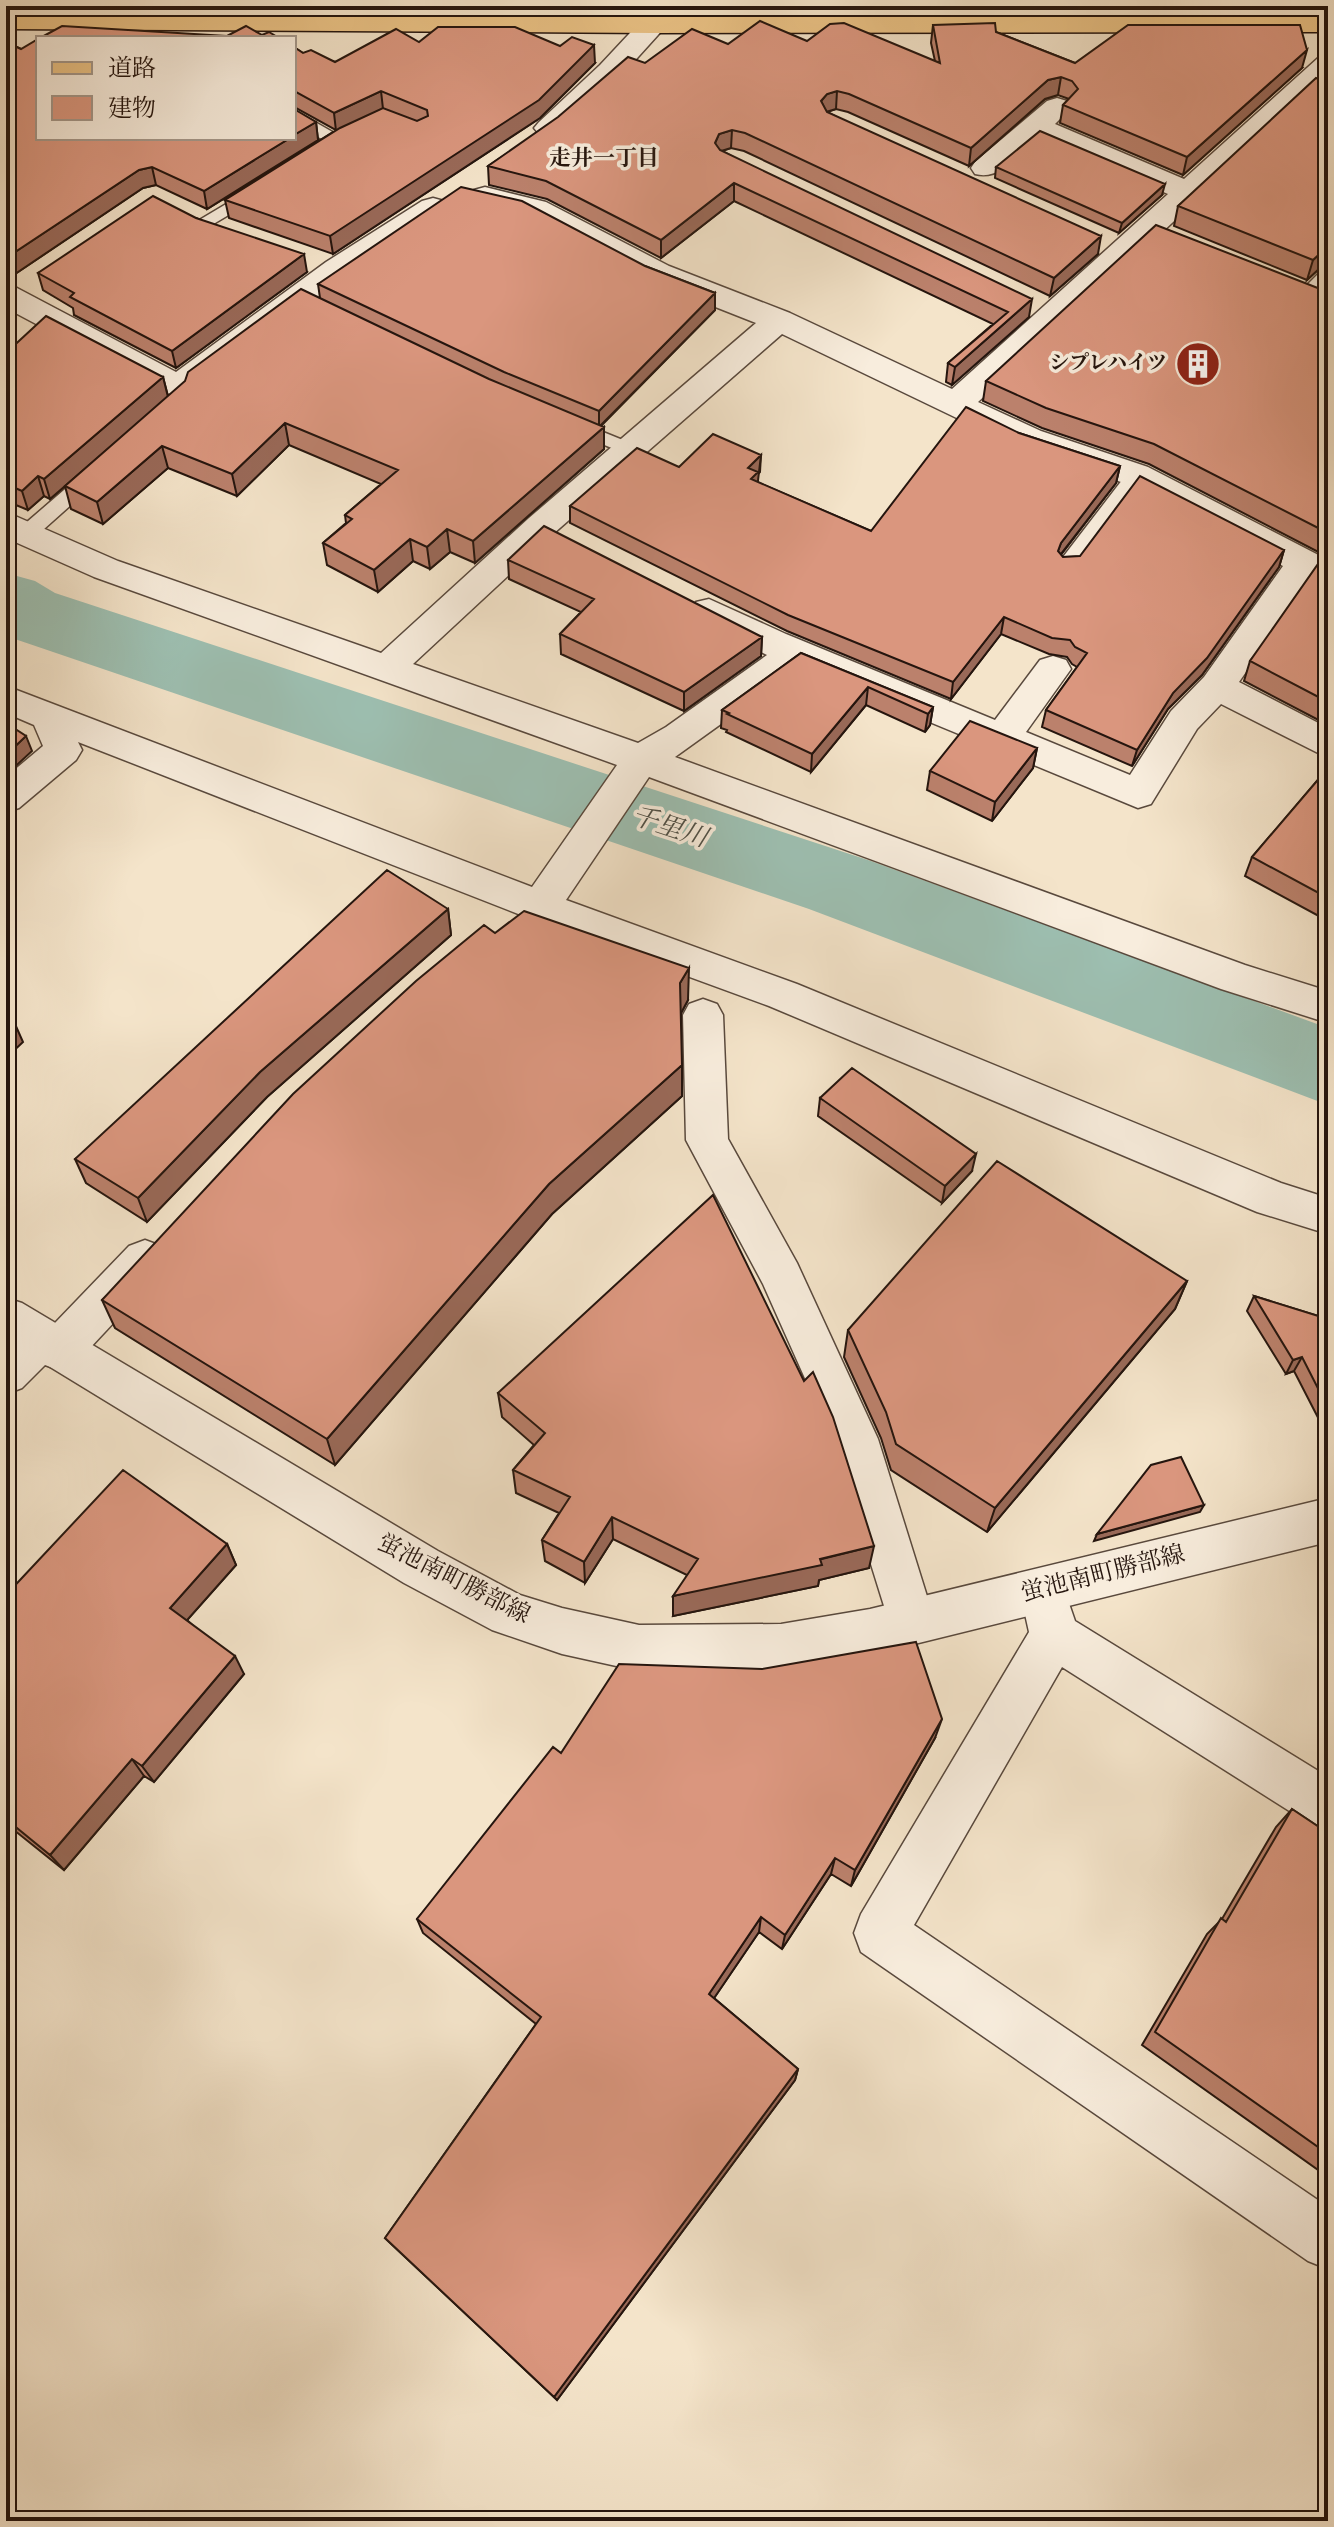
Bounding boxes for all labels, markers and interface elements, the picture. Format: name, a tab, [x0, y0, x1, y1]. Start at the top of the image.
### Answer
legend	[36, 36, 296, 140]
text: 道路	[108, 55, 156, 82]
text: 建物	[108, 95, 156, 122]
district label: 走井一丁目	[549, 146, 659, 170]
building icon: シプレハイツ	[1174, 340, 1222, 388]
place label: シプレハイツ	[1049, 352, 1167, 374]
water label: 千里川	[628, 802, 714, 853]
street label: 蛍池南町勝部線	[373, 1528, 535, 1629]
street label: 蛍池南町勝部線	[1018, 1540, 1187, 1607]

